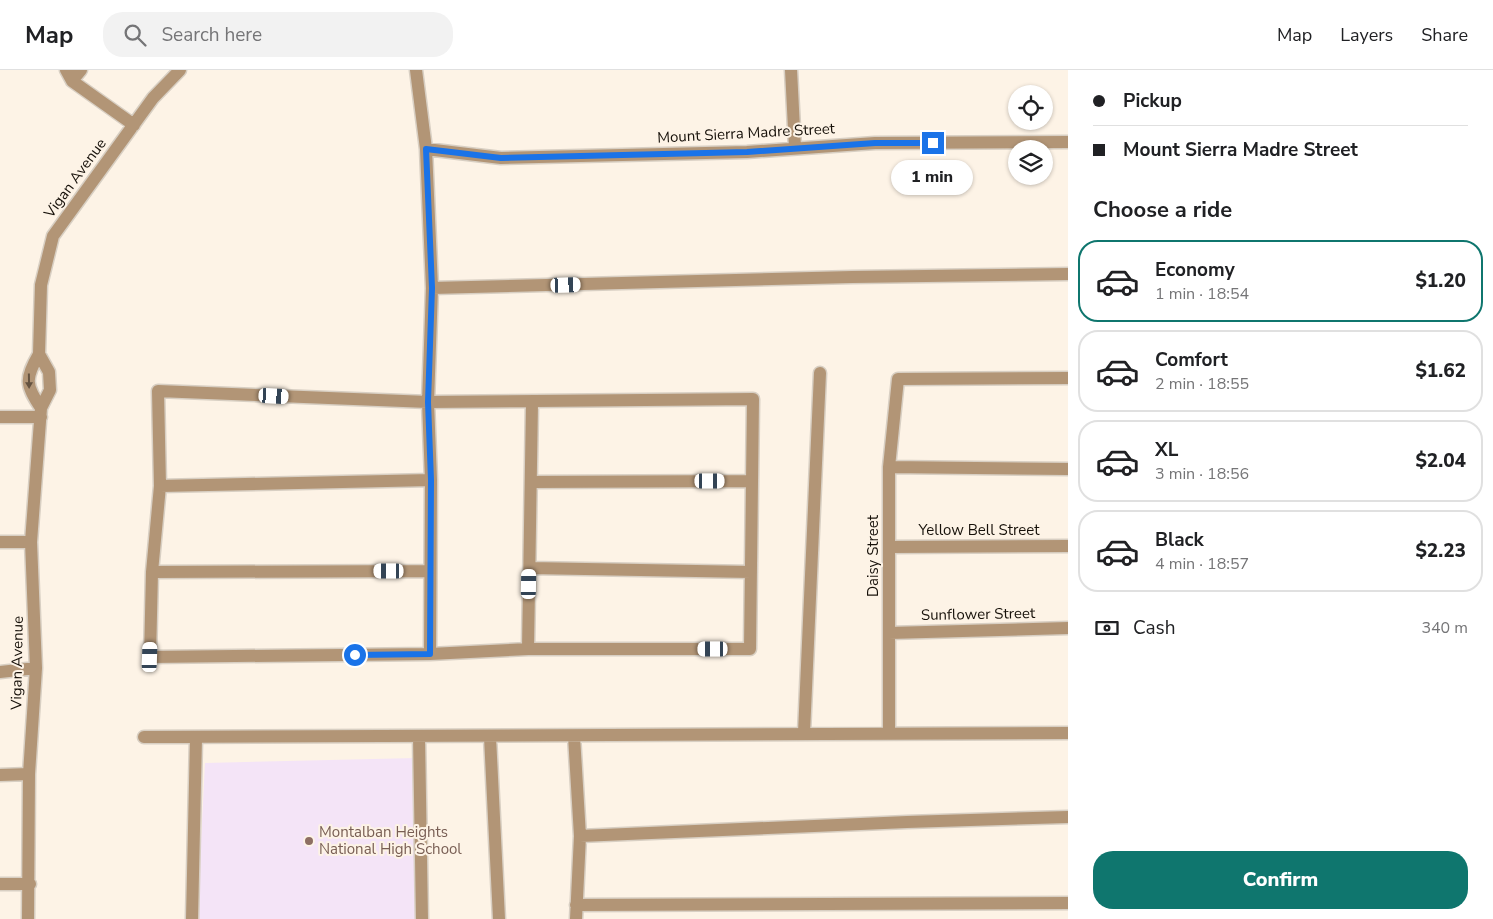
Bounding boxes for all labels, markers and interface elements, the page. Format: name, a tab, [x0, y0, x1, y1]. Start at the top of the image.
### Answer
search box	[103, 12, 453, 57]
text: Map	[25, 19, 73, 51]
icon: search	[121, 21, 149, 49]
text: Search here	[161, 22, 262, 48]
text: Map	[1277, 23, 1312, 47]
text: Layers	[1340, 23, 1393, 47]
text: Share	[1421, 23, 1468, 47]
map controls	[1008, 85, 1053, 185]
button: locate	[1008, 85, 1053, 130]
text: Pickup	[1123, 88, 1182, 114]
street label: Mount Sierra Madre Street	[657, 118, 836, 148]
route end	[922, 132, 944, 154]
street label: Vigan Avenue	[39, 134, 111, 223]
text: Mount Sierra Madre Street	[1123, 137, 1358, 163]
button: layers	[1008, 140, 1053, 185]
callout: 1 min	[892, 160, 974, 196]
text: 1 min	[911, 166, 953, 188]
text: Choose a ride	[1093, 195, 1232, 225]
text: Economy	[1155, 257, 1235, 283]
icon: car	[1095, 259, 1140, 304]
text: $1.20	[1415, 268, 1466, 294]
car	[550, 277, 581, 293]
text: 1 min · 18:54	[1155, 283, 1249, 305]
text: Comfort	[1155, 347, 1228, 373]
icon: car	[1095, 349, 1140, 394]
text: $1.62	[1415, 358, 1466, 384]
text: 2 min · 18:55	[1155, 373, 1249, 395]
one-way arrow	[25, 374, 33, 390]
car	[258, 388, 289, 404]
text: XL	[1155, 437, 1178, 463]
icon: car	[1095, 439, 1140, 484]
text: $2.04	[1415, 448, 1466, 474]
text: 3 min · 18:56	[1155, 463, 1249, 485]
car	[695, 474, 725, 489]
street label: Daisy Street	[863, 514, 883, 597]
street label: Yellow Bell Street	[917, 520, 1040, 540]
text: Black	[1155, 527, 1204, 553]
icon: car	[1095, 529, 1140, 574]
text: $2.23	[1415, 538, 1466, 564]
text: 4 min · 18:57	[1155, 553, 1249, 575]
car	[374, 564, 404, 579]
car	[521, 569, 536, 599]
street label: Sunflower Street	[921, 603, 1036, 625]
icon: cash	[1093, 614, 1121, 642]
text: Cash	[1133, 615, 1175, 641]
street label: Vigan Avenue	[6, 616, 28, 711]
text: 340 m	[1421, 617, 1468, 639]
car	[141, 642, 158, 672]
car	[698, 642, 728, 657]
route start	[344, 644, 366, 666]
place label: Montalban Heights National High School	[319, 822, 462, 859]
marker: Montalban Heights National High School	[303, 835, 315, 847]
button: Confirm	[1093, 851, 1468, 909]

